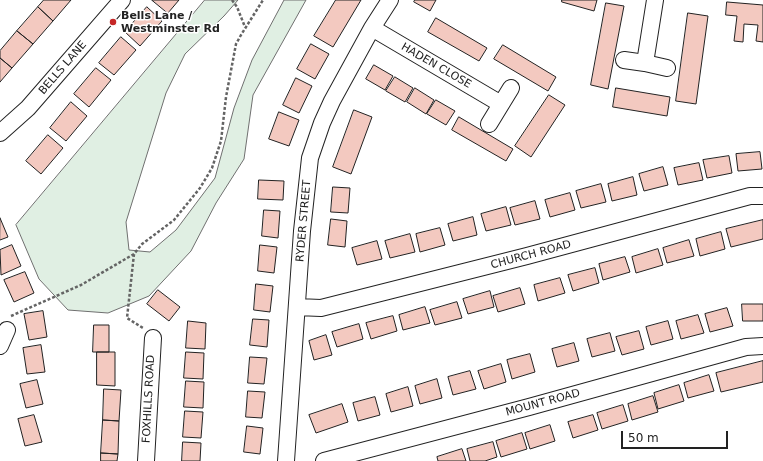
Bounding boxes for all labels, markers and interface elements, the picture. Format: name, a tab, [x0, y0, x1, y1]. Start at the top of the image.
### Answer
place label: Bells Lane / Westminster Rd	[121, 9, 220, 35]
marker: Bells Lane / Westminster Rd	[108, 17, 118, 27]
street label: BELLS LANE	[36, 39, 90, 97]
street label: HADEN CLOSE	[399, 41, 473, 91]
street label: RYDER STREET	[294, 179, 314, 263]
street label: CHURCH ROAD	[489, 238, 573, 272]
street label: FOXHILLS ROAD	[140, 355, 158, 443]
street label: MOUNT ROAD	[504, 387, 582, 419]
scale bar	[623, 423, 730, 449]
text: 50 m	[628, 431, 659, 445]

